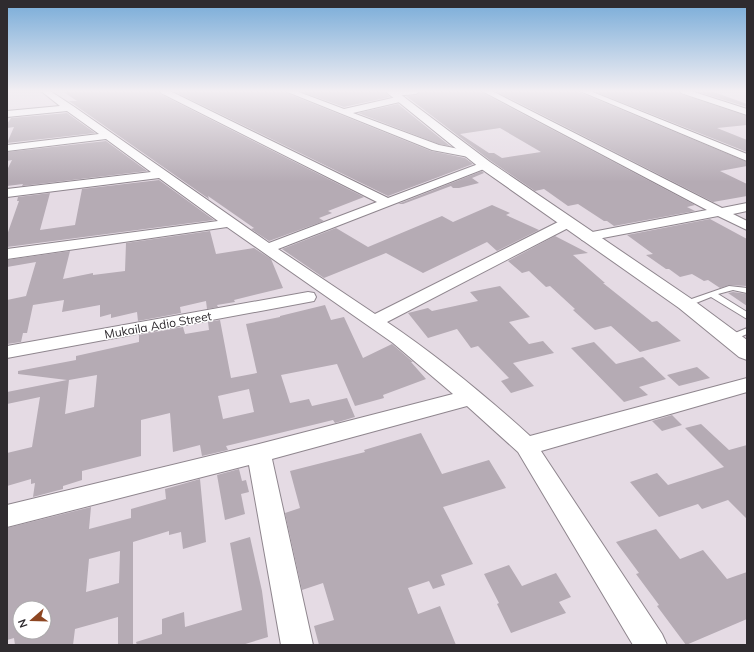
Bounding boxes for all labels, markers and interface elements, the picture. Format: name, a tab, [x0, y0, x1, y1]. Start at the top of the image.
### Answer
street label: Mukaila Adio Street	[103, 308, 213, 342]
north arrow	[12, 600, 52, 640]
text: N	[15, 617, 31, 630]

